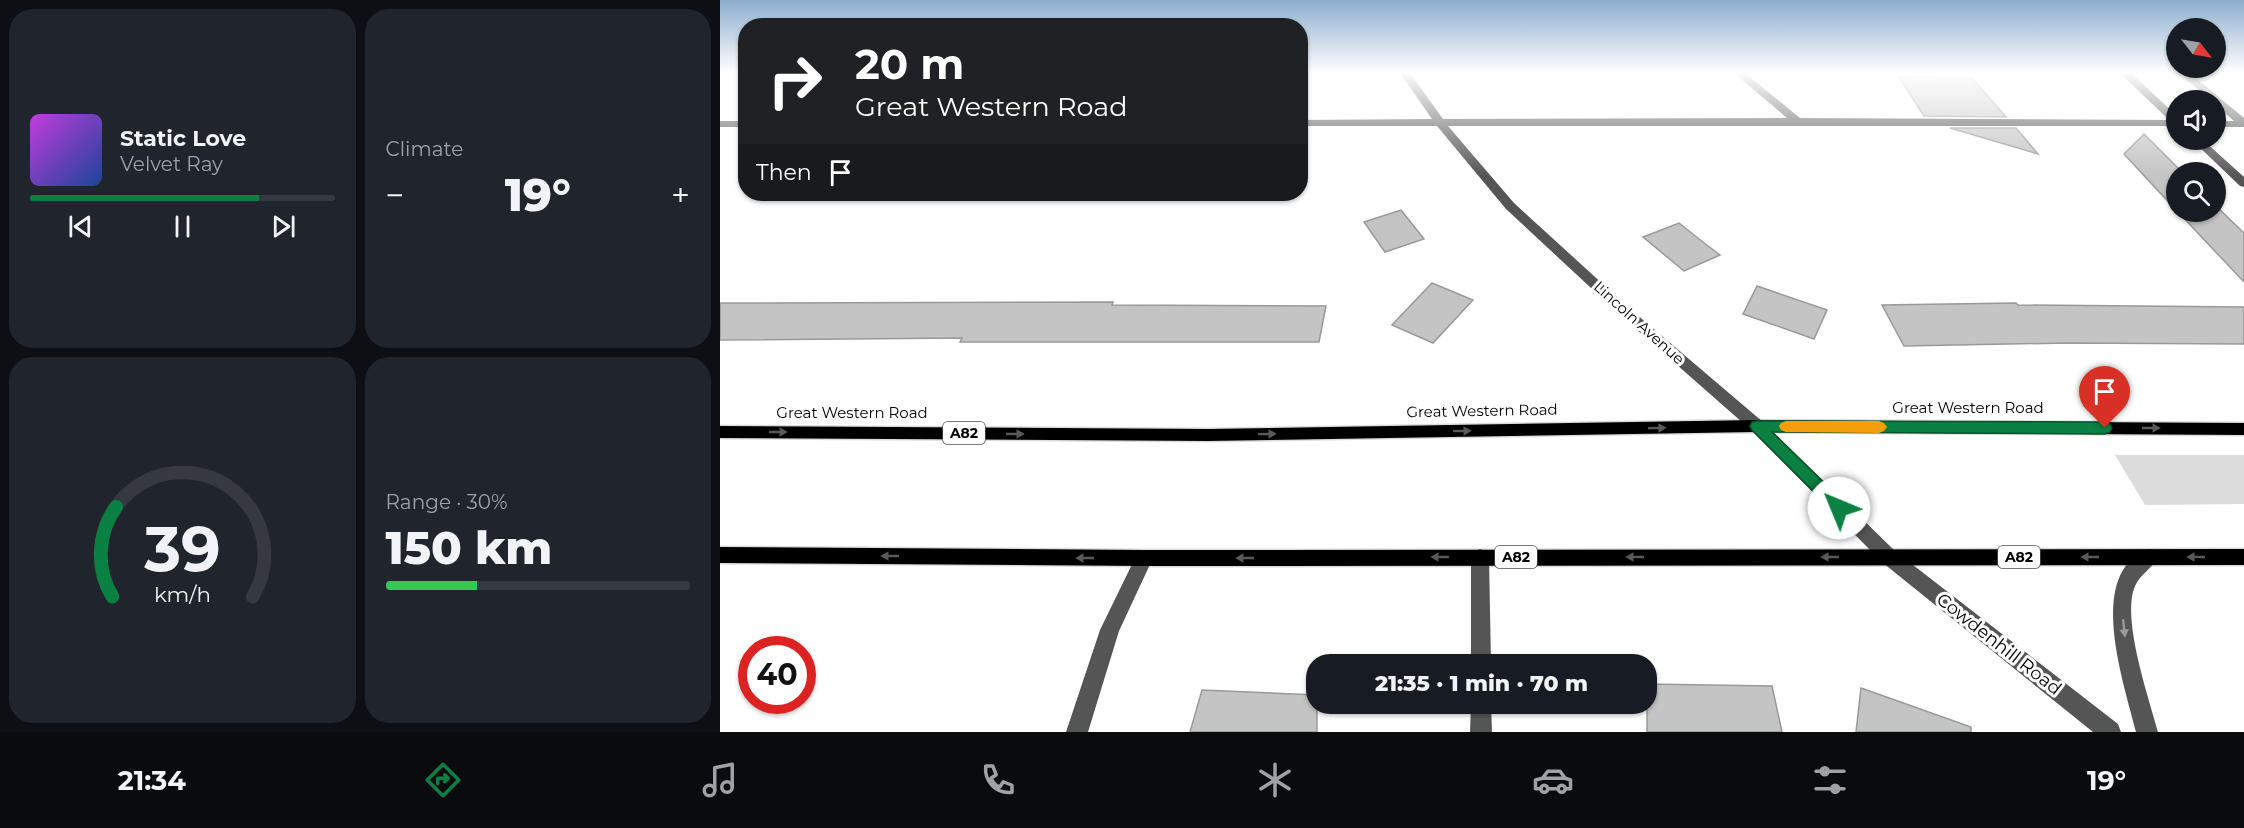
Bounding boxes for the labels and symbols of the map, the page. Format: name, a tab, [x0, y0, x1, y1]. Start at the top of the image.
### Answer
north arrow	[2166, 18, 2226, 78]
street label: Lincoln Avenue	[1590, 277, 1689, 368]
pin	[2079, 366, 2130, 428]
street label: Great Western Road	[1892, 398, 2044, 417]
street label: Great Western Road	[1406, 400, 1558, 421]
street label: Great Western Road	[776, 403, 928, 422]
road number: A82	[943, 422, 985, 444]
one-way arrow	[1647, 423, 1666, 433]
one-way arrow	[2142, 423, 2161, 433]
one-way arrow	[1452, 426, 1471, 436]
one-way arrow	[769, 427, 788, 437]
one-way arrow	[1006, 429, 1025, 439]
one-way arrow	[1257, 429, 1276, 439]
position arrow	[1807, 476, 1871, 540]
road number: A82	[1495, 546, 1537, 568]
road number: A82	[1998, 546, 2040, 568]
one-way arrow	[881, 551, 900, 561]
one-way arrow	[1431, 552, 1450, 562]
one-way arrow	[1626, 552, 1645, 562]
one-way arrow	[1821, 552, 1840, 562]
one-way arrow	[2081, 552, 2100, 562]
one-way arrow	[2187, 552, 2206, 562]
one-way arrow	[1076, 553, 1095, 563]
one-way arrow	[1236, 553, 1255, 563]
street label: Cowdenhill Road	[1932, 588, 2066, 700]
one-way arrow	[2119, 618, 2129, 637]
speed limit sign: 40	[738, 636, 816, 714]

